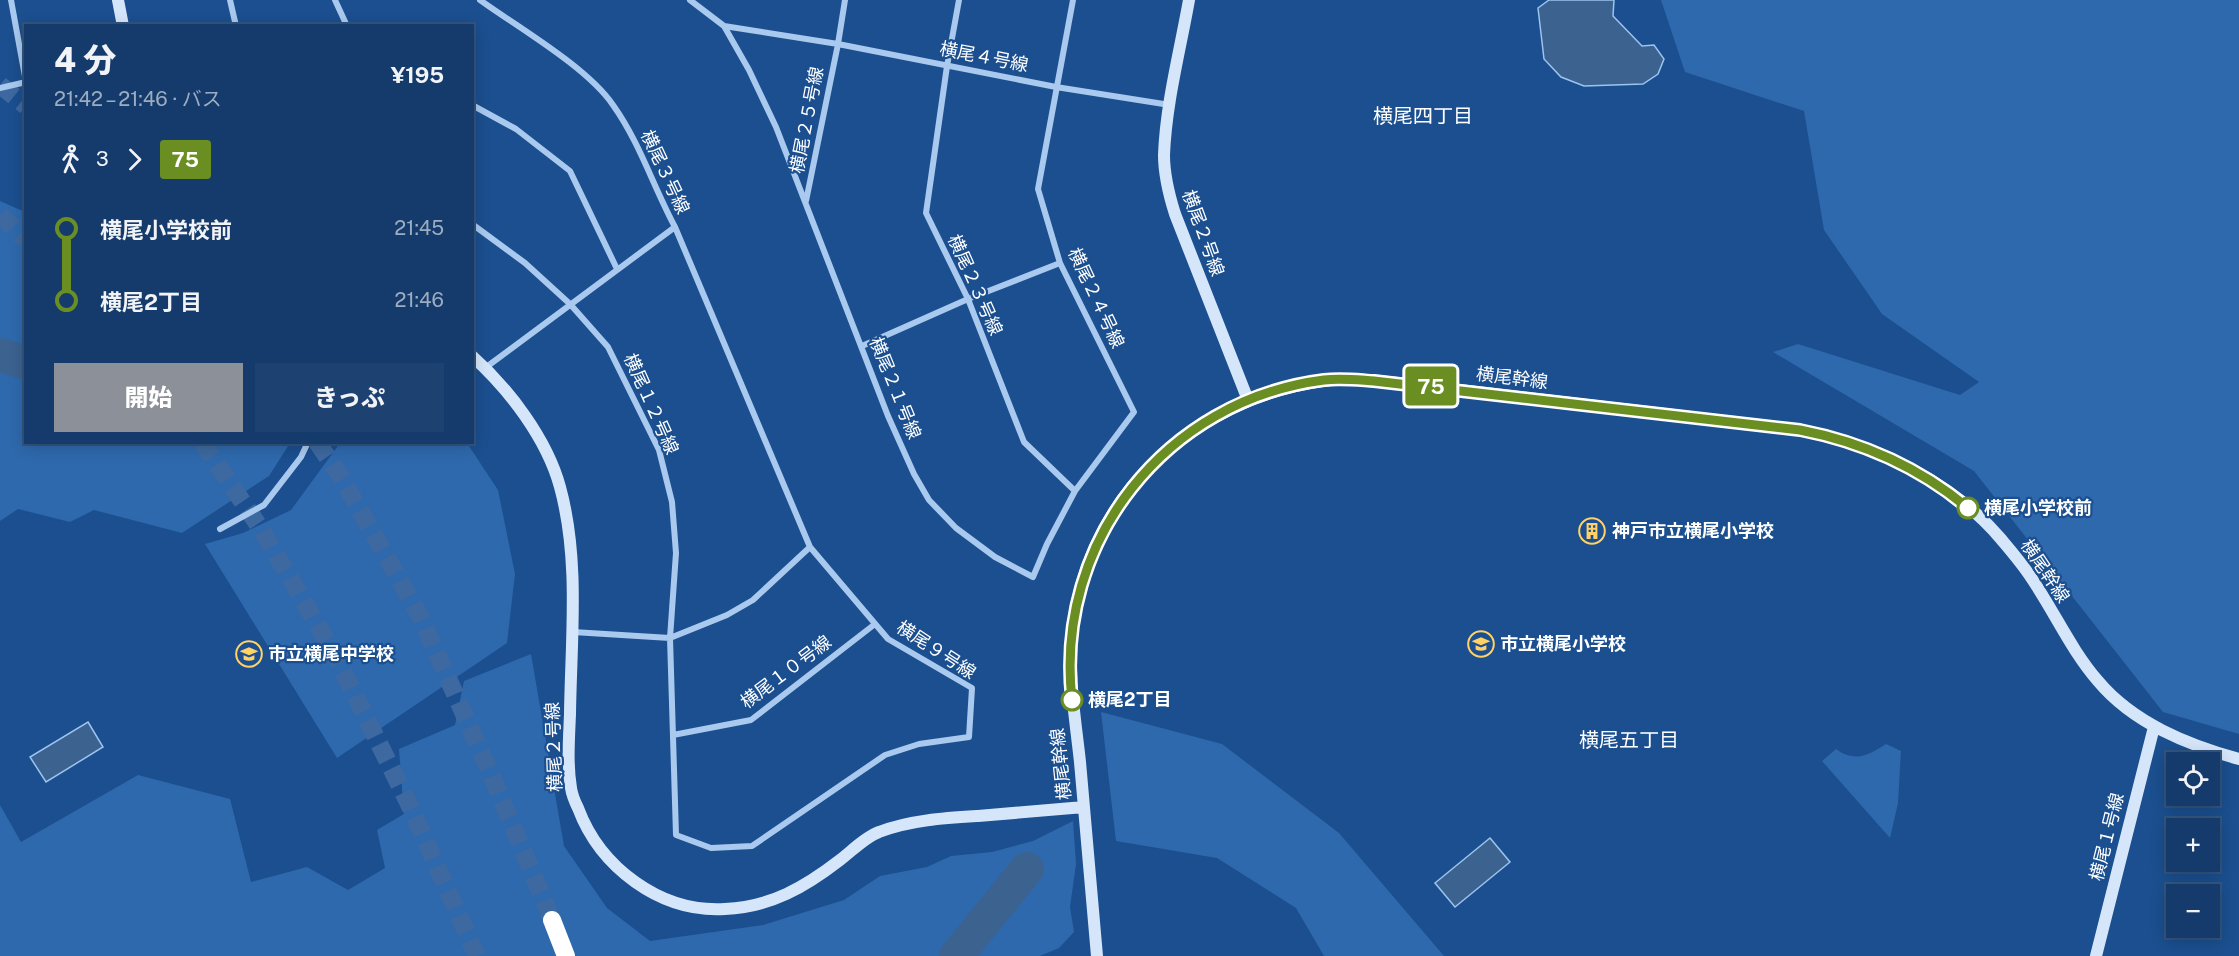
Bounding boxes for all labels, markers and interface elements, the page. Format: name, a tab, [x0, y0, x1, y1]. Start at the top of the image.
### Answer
street label: 横尾４号線	[938, 38, 1030, 75]
text: 4 分	[54, 41, 116, 79]
text: ¥195	[391, 62, 444, 88]
street label: 横尾２５号線	[786, 65, 827, 175]
text: 21:42 – 21:46 · バス	[54, 87, 222, 111]
district label: 横尾四丁目	[1373, 104, 1473, 128]
street label: 横尾３号線	[637, 127, 694, 217]
icon: walk	[54, 143, 87, 176]
icon: forward	[118, 143, 151, 176]
text: 3	[96, 147, 109, 171]
text: 75	[172, 147, 199, 172]
street label: 横尾２号線	[1178, 187, 1229, 279]
text: 21:45	[394, 216, 444, 240]
text: 横尾小学校前	[100, 217, 232, 243]
street label: 横尾２３号線	[944, 231, 1007, 338]
street label: 横尾２４号線	[1064, 244, 1129, 351]
text: 21:46	[395, 288, 444, 312]
text: 横尾2丁目	[100, 289, 202, 315]
street label: 横尾２１号線	[865, 334, 925, 442]
street label: 横尾１２号線	[620, 350, 683, 457]
button: 開始	[54, 363, 243, 432]
button: きっぷ	[255, 363, 444, 432]
street label: 横尾幹線	[1475, 363, 1549, 392]
line badge: 75	[1404, 366, 1458, 406]
text: 75	[1417, 374, 1445, 399]
marker: 横尾小学校前	[1957, 497, 1979, 519]
place label: 横尾小学校前	[1984, 497, 2092, 518]
building icon: 神戸市立横尾小学校	[1577, 516, 1607, 546]
place label: 神戸市立横尾小学校	[1612, 520, 1774, 541]
street label: 横尾幹線	[2017, 535, 2074, 606]
street label: 横尾９号線	[893, 616, 980, 683]
school or university icon: 市立横尾小学校	[1466, 629, 1496, 659]
street label: 横尾１０号線	[736, 631, 835, 712]
place label: 市立横尾小学校	[1500, 633, 1626, 654]
school or university icon: 市立横尾中学校	[234, 639, 264, 669]
place label: 市立横尾中学校	[268, 643, 394, 664]
marker: 横尾2丁目	[1061, 689, 1083, 711]
place label: 横尾2丁目	[1088, 689, 1171, 710]
street label: 横尾２号線	[541, 702, 566, 792]
street label: 横尾幹線	[1046, 727, 1075, 801]
district label: 横尾五丁目	[1579, 728, 1679, 752]
map controls	[2166, 752, 2220, 938]
button: locate	[2166, 752, 2220, 806]
street label: 横尾１号線	[2085, 791, 2128, 883]
button: +	[2166, 818, 2220, 872]
button: −	[2166, 884, 2220, 938]

